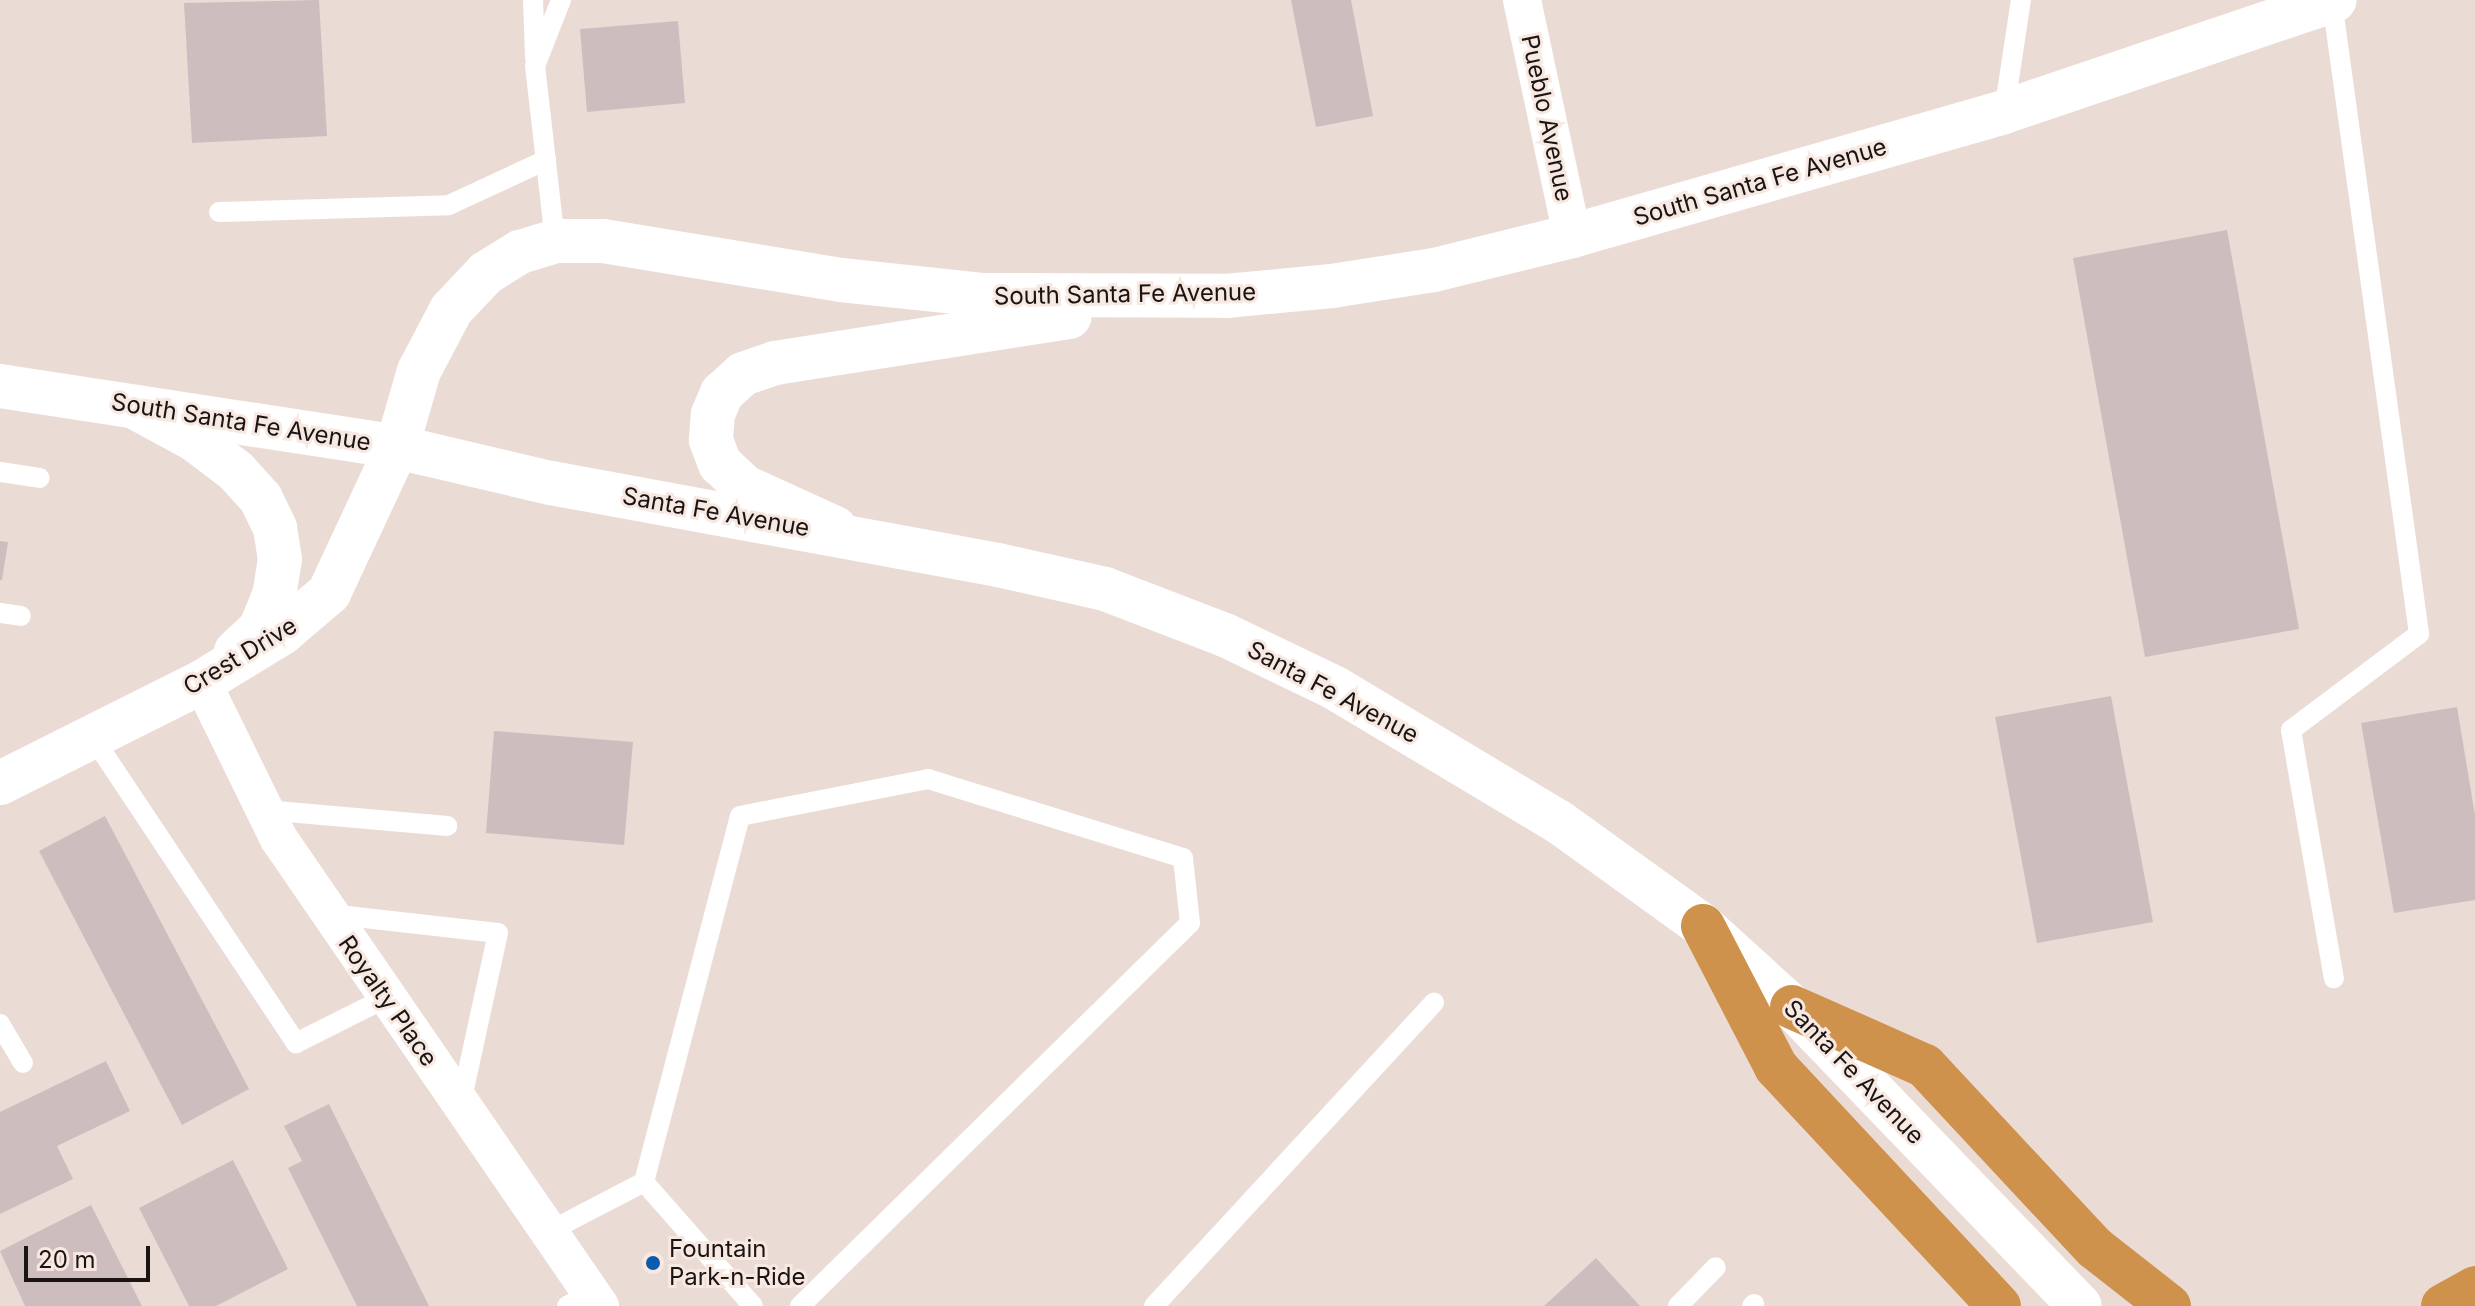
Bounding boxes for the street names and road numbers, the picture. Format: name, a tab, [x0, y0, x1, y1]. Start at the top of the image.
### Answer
street label: Pueblo Avenue	[1515, 32, 1579, 204]
street label: South Santa Fe Avenue	[1630, 132, 1890, 232]
street label: South Santa Fe Avenue	[994, 277, 1256, 311]
street label: South Santa Fe Avenue	[109, 387, 373, 457]
street label: Santa Fe Avenue	[620, 481, 812, 543]
street label: Crest Drive	[178, 611, 302, 701]
street label: Santa Fe Avenue	[1243, 635, 1423, 749]
street label: Royalty Place	[332, 930, 444, 1072]
street label: Santa Fe Avenue	[1778, 994, 1930, 1150]

